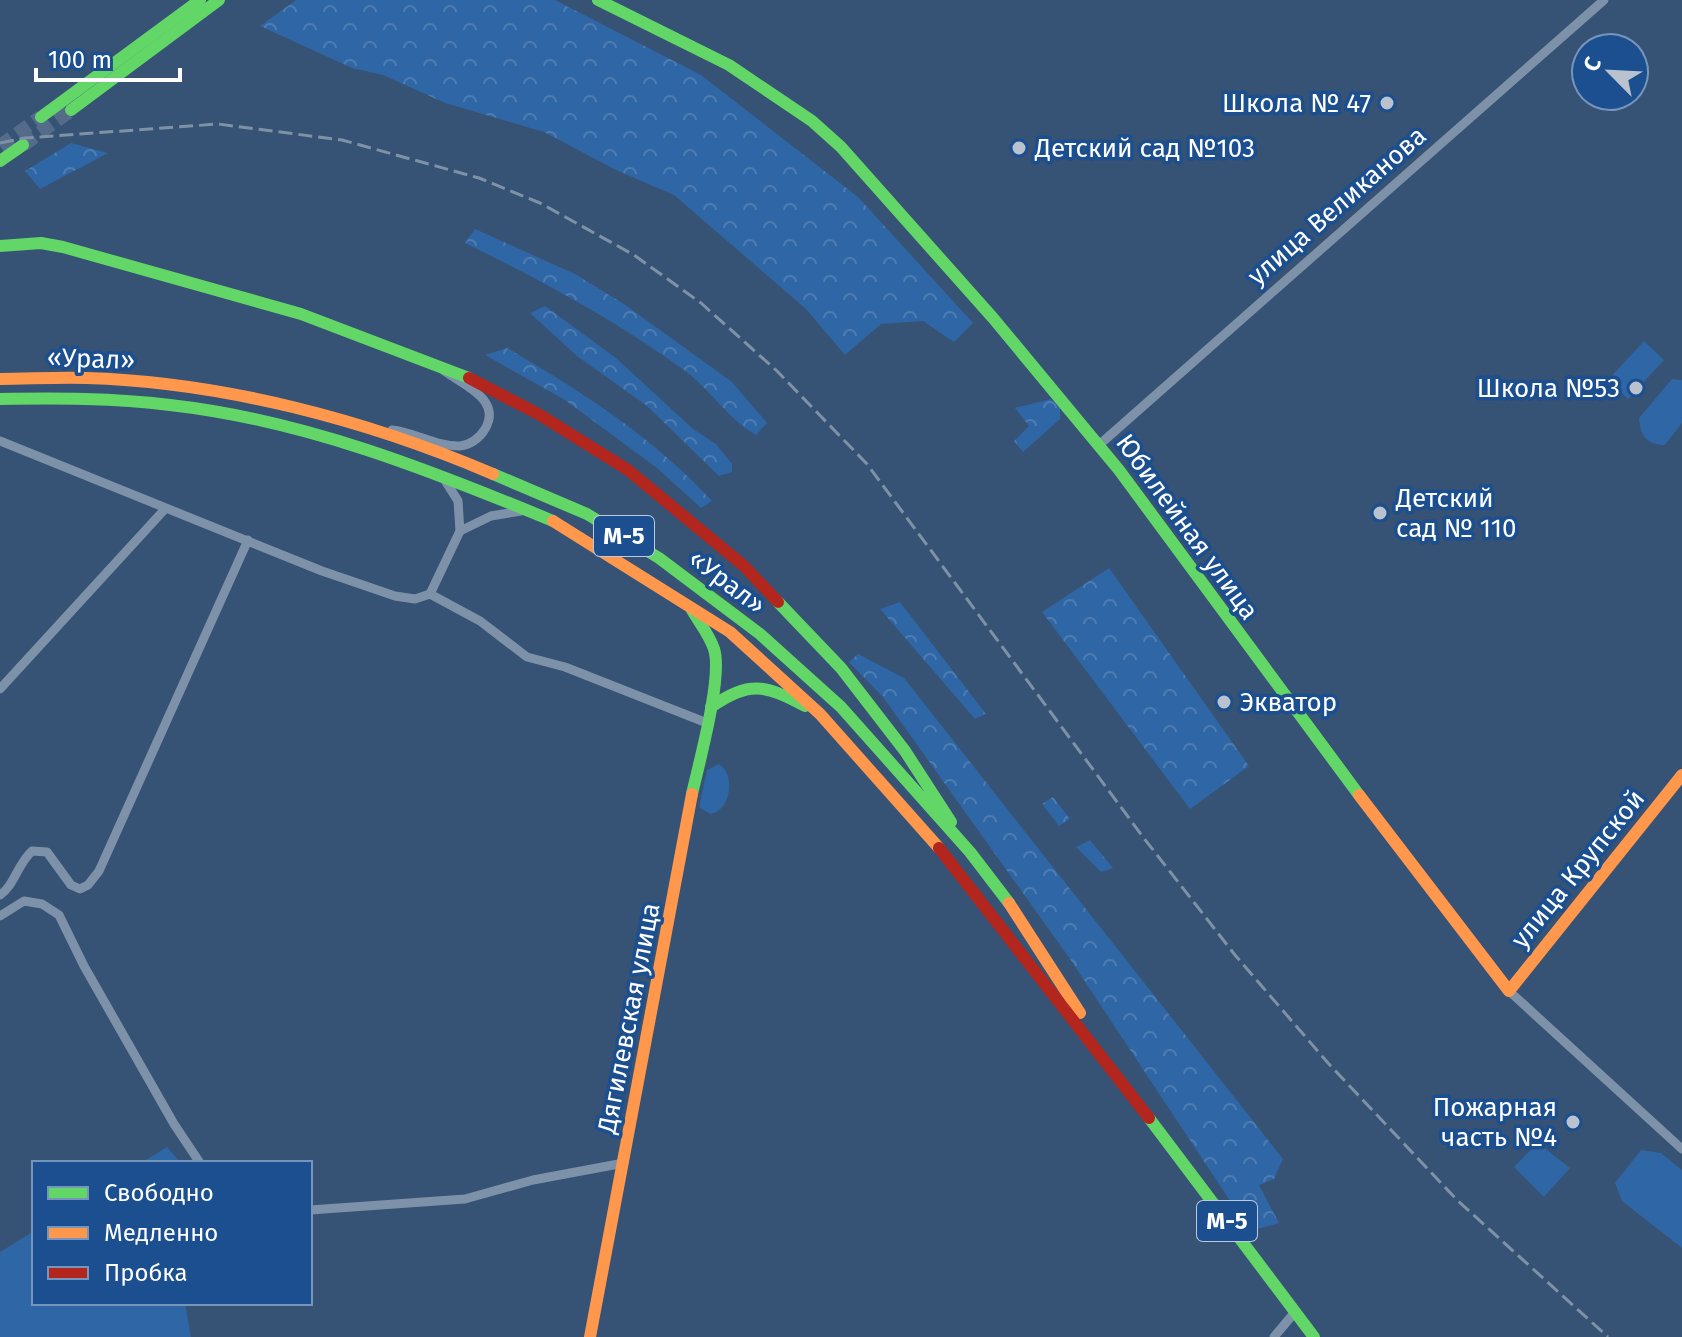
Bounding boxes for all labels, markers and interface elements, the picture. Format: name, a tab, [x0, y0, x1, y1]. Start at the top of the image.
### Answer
scale bar	[36, 32, 180, 82]
north arrow	[1570, 32, 1650, 112]
text: 100 m	[48, 46, 112, 74]
text: С	[1577, 52, 1607, 75]
place label: Школа № 47	[1222, 88, 1371, 119]
marker: Школа № 47	[1378, 94, 1396, 112]
street label: улица Великанова	[1242, 120, 1432, 292]
place label: Детский сад №103	[1034, 133, 1255, 164]
marker: Детский сад №103	[1010, 139, 1028, 157]
street label: «Урал»	[46, 342, 136, 376]
place label: Школа №53	[1477, 373, 1620, 404]
marker: Школа №53	[1627, 379, 1645, 397]
street label: Юбилейная улица	[1109, 428, 1265, 626]
place label: Детский сад № 110	[1395, 483, 1516, 544]
marker: Детский сад № 110	[1371, 504, 1389, 522]
road number: М-5	[594, 516, 654, 556]
street label: «Урал»	[683, 543, 771, 621]
place label: Экватор	[1240, 687, 1337, 718]
marker: Экватор	[1215, 693, 1233, 711]
street label: улица Крупской	[1505, 784, 1651, 954]
street label: Дягилевская улица	[591, 900, 667, 1137]
place label: Пожарная часть №4	[1433, 1092, 1557, 1153]
marker: Пожарная часть №4	[1564, 1113, 1582, 1131]
legend	[32, 1161, 312, 1305]
text: Свободно	[104, 1179, 214, 1207]
road number: М-5	[1197, 1201, 1257, 1241]
text: Медленно	[104, 1219, 218, 1247]
text: Пробка	[104, 1259, 188, 1287]

